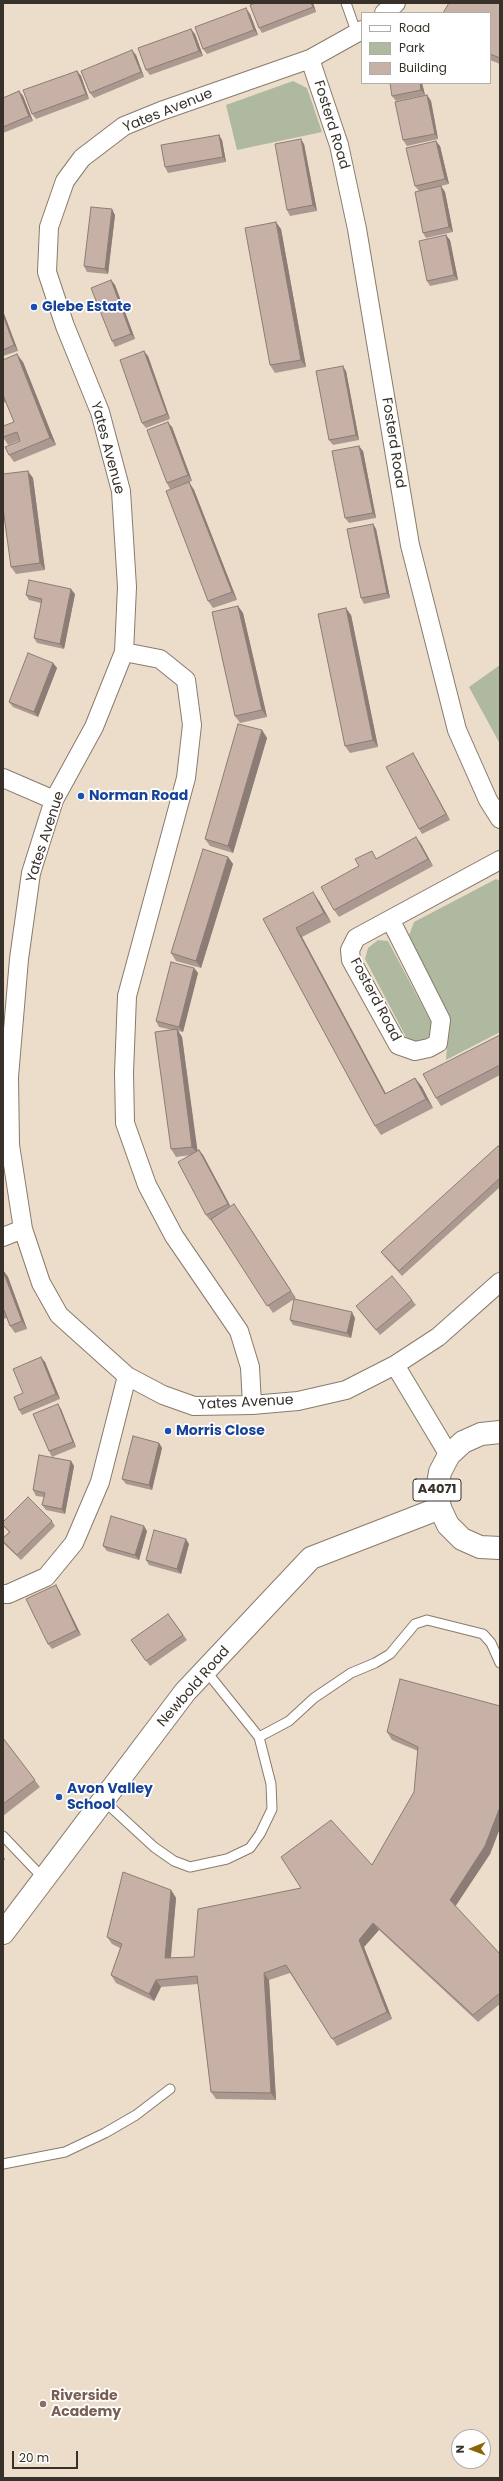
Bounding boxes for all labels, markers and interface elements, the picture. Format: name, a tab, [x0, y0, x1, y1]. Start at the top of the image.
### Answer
legend	[361, 12, 491, 84]
text: Road	[399, 19, 430, 36]
text: Park	[399, 39, 425, 56]
text: Building	[399, 59, 447, 76]
street label: Fosterd Road	[310, 79, 352, 171]
street label: Yates Avenue	[121, 85, 215, 137]
place label: Glebe Estate	[42, 299, 131, 315]
marker: Glebe Estate	[29, 302, 39, 312]
street label: Fosterd Road	[378, 396, 408, 490]
street label: Yates Avenue	[87, 400, 127, 496]
place label: Norman Road	[89, 788, 188, 804]
street label: Yates Avenue	[23, 789, 69, 885]
marker: Norman Road	[76, 791, 86, 801]
street label: Fosterd Road	[346, 955, 404, 1045]
street label: Yates Avenue	[198, 1392, 294, 1414]
place label: Morris Close	[176, 1423, 265, 1439]
marker: Morris Close	[163, 1426, 173, 1436]
road number: A4071	[413, 1479, 461, 1501]
street label: Newbold Road	[154, 1643, 234, 1731]
place label: Avon Valley School	[67, 1781, 153, 1814]
marker: Avon Valley School	[54, 1792, 64, 1802]
place label: Riverside Academy	[51, 2388, 121, 2420]
marker: Riverside Academy	[38, 2399, 48, 2409]
north arrow	[451, 2429, 491, 2469]
scale bar	[14, 2443, 80, 2469]
text: N	[452, 2445, 468, 2453]
text: 20 m	[19, 2449, 49, 2466]

